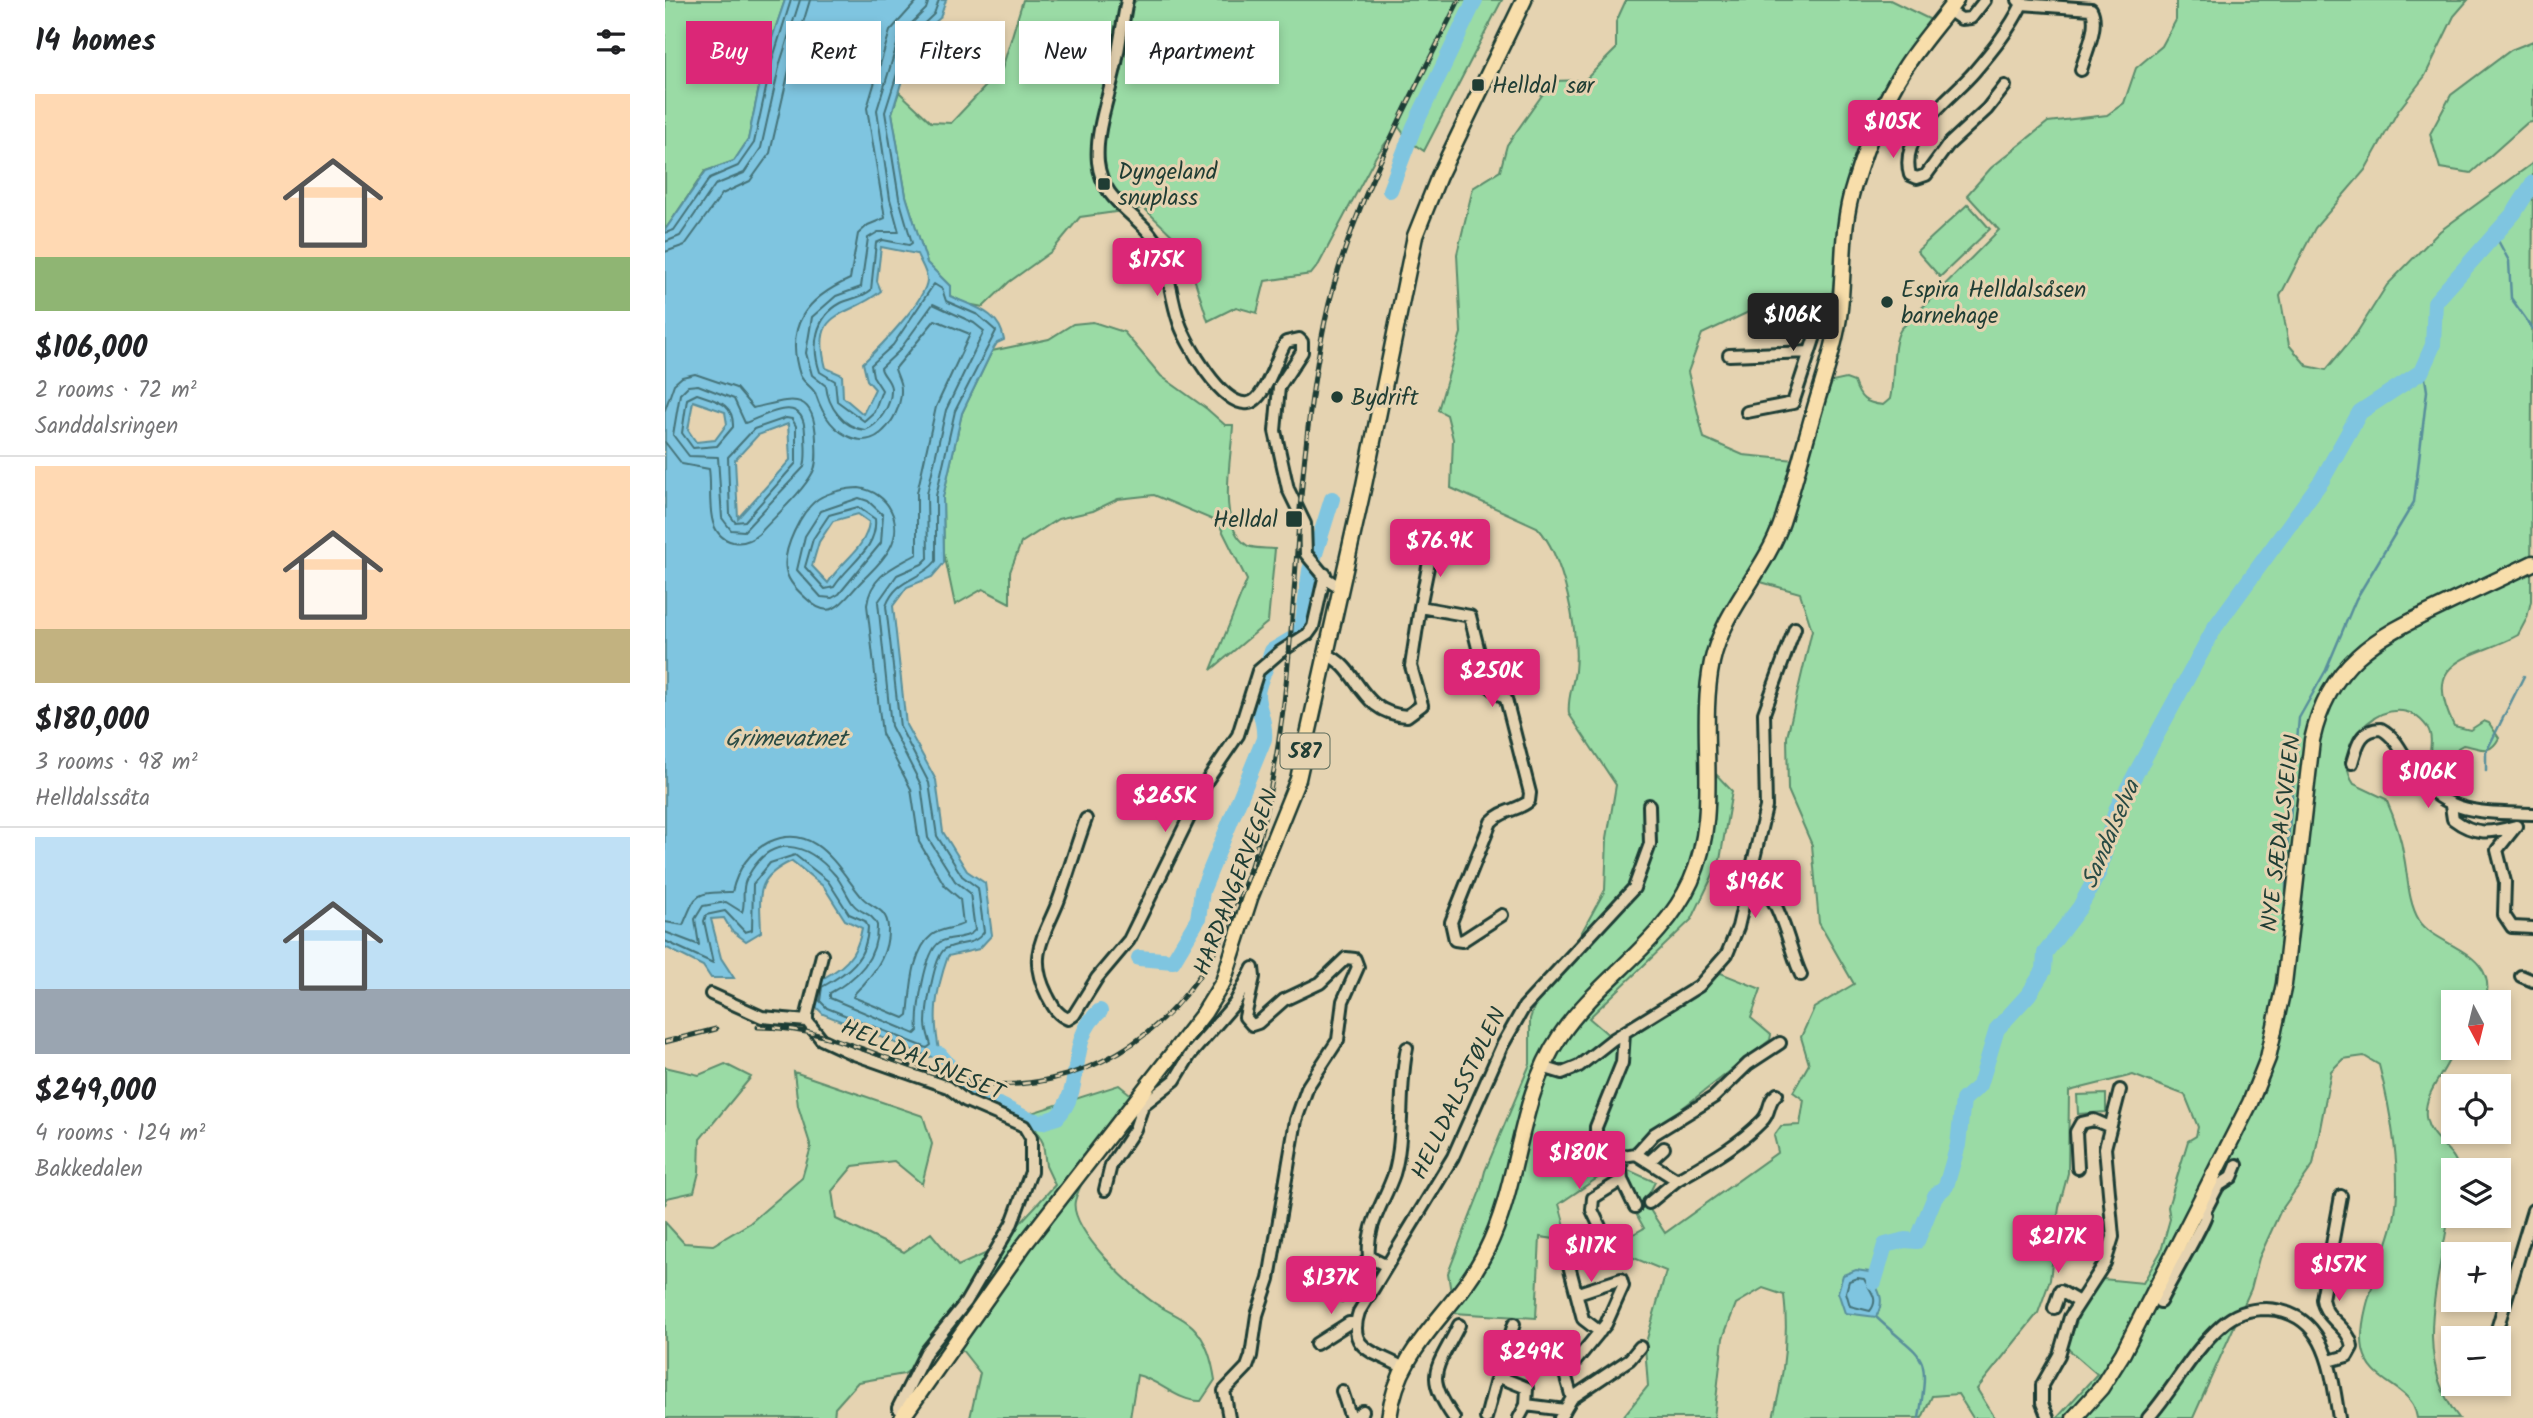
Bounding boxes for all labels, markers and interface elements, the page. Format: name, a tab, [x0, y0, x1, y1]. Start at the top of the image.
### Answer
text: 14 homes	[35, 18, 156, 66]
chip: Buy	[686, 21, 772, 84]
chip: Rent	[786, 21, 881, 84]
chip: Filters	[895, 21, 1005, 84]
chip: New	[1019, 21, 1111, 84]
chip: Apartment	[1125, 21, 1279, 84]
icon: filters	[592, 23, 630, 61]
place label: Helldal sør	[1492, 69, 1595, 105]
marker: Helldal sør	[1470, 77, 1486, 93]
pin: $105K	[1844, 100, 1942, 160]
text: $105K	[1864, 105, 1922, 141]
icon: home	[270, 140, 396, 266]
place label: Dyngeland snuplass	[1118, 155, 1218, 217]
marker: Dyngeland snuplass	[1096, 176, 1112, 192]
pin: $175K	[1108, 238, 1206, 298]
text: $175K	[1129, 243, 1185, 279]
place label: Espira Helldalsåsen barnehage	[1901, 273, 2086, 335]
pin: $106K	[1744, 294, 1842, 353]
marker: Espira Helldalsåsen barnehage	[1879, 294, 1895, 310]
text: $106K	[1764, 298, 1822, 334]
text: $106,000	[35, 325, 148, 373]
text: 2 rooms · 72 m²	[35, 373, 197, 409]
place label: Bydrift	[1351, 381, 1420, 417]
marker: Bydrift	[1329, 389, 1345, 405]
text: Sanddalsringen	[35, 409, 178, 445]
place label: Helldal	[1213, 503, 1278, 539]
marker: Helldal	[1284, 509, 1304, 529]
icon: home	[270, 512, 396, 638]
pin: $76.9K	[1383, 520, 1497, 579]
text: $76.9K	[1406, 524, 1474, 560]
pin: $250K	[1443, 650, 1541, 709]
text: $250K	[1460, 654, 1524, 690]
text: $180,000	[35, 697, 149, 745]
water label: Grimevatnet	[725, 720, 851, 759]
street label: NYE SÆDALSVEIEN	[2252, 733, 2312, 934]
road number: 587	[1281, 734, 1329, 768]
text: 3 rooms · 98 m²	[35, 745, 198, 781]
pin: $106K	[2379, 750, 2477, 810]
text: $106K	[2399, 755, 2457, 791]
water label: Sandalselva	[2071, 773, 2152, 895]
pin: $265K	[1116, 774, 1214, 834]
text: $265K	[1133, 779, 1197, 815]
text: Helldalssåta	[35, 781, 150, 817]
street label: HARDANGERVEGEN	[1185, 784, 1289, 981]
pin: $196K	[1706, 860, 1804, 920]
text: $196K	[1726, 865, 1784, 901]
icon: home	[270, 883, 396, 1009]
north arrow	[2441, 990, 2511, 1060]
map controls	[2441, 990, 2511, 1396]
street label: HELLDALSSTØLEN	[1402, 1002, 1517, 1186]
street label: HELLDALSNESET	[835, 1010, 1011, 1112]
text: $249,000	[35, 1068, 156, 1116]
button: locate	[2441, 1074, 2511, 1144]
text: 4 rooms · 124 m²	[35, 1116, 205, 1152]
pin: $180K	[1530, 1132, 1628, 1191]
text: $180K	[1549, 1136, 1609, 1172]
text: Bakkedalen	[35, 1152, 143, 1188]
button: layers	[2441, 1158, 2511, 1228]
pin: $217K	[2009, 1216, 2107, 1275]
text: $217K	[2029, 1220, 2087, 1256]
pin: $117K	[1542, 1224, 1640, 1284]
text: $117K	[1565, 1229, 1617, 1265]
button: +	[2441, 1242, 2511, 1312]
pin: $157K	[2290, 1244, 2388, 1303]
text: $157K	[2311, 1248, 2367, 1284]
pin: $137K	[1282, 1256, 1380, 1316]
text: $137K	[1302, 1261, 1360, 1297]
button: −	[2441, 1326, 2511, 1396]
pin: $249K	[1483, 1330, 1581, 1390]
text: $249K	[1499, 1335, 1565, 1371]

